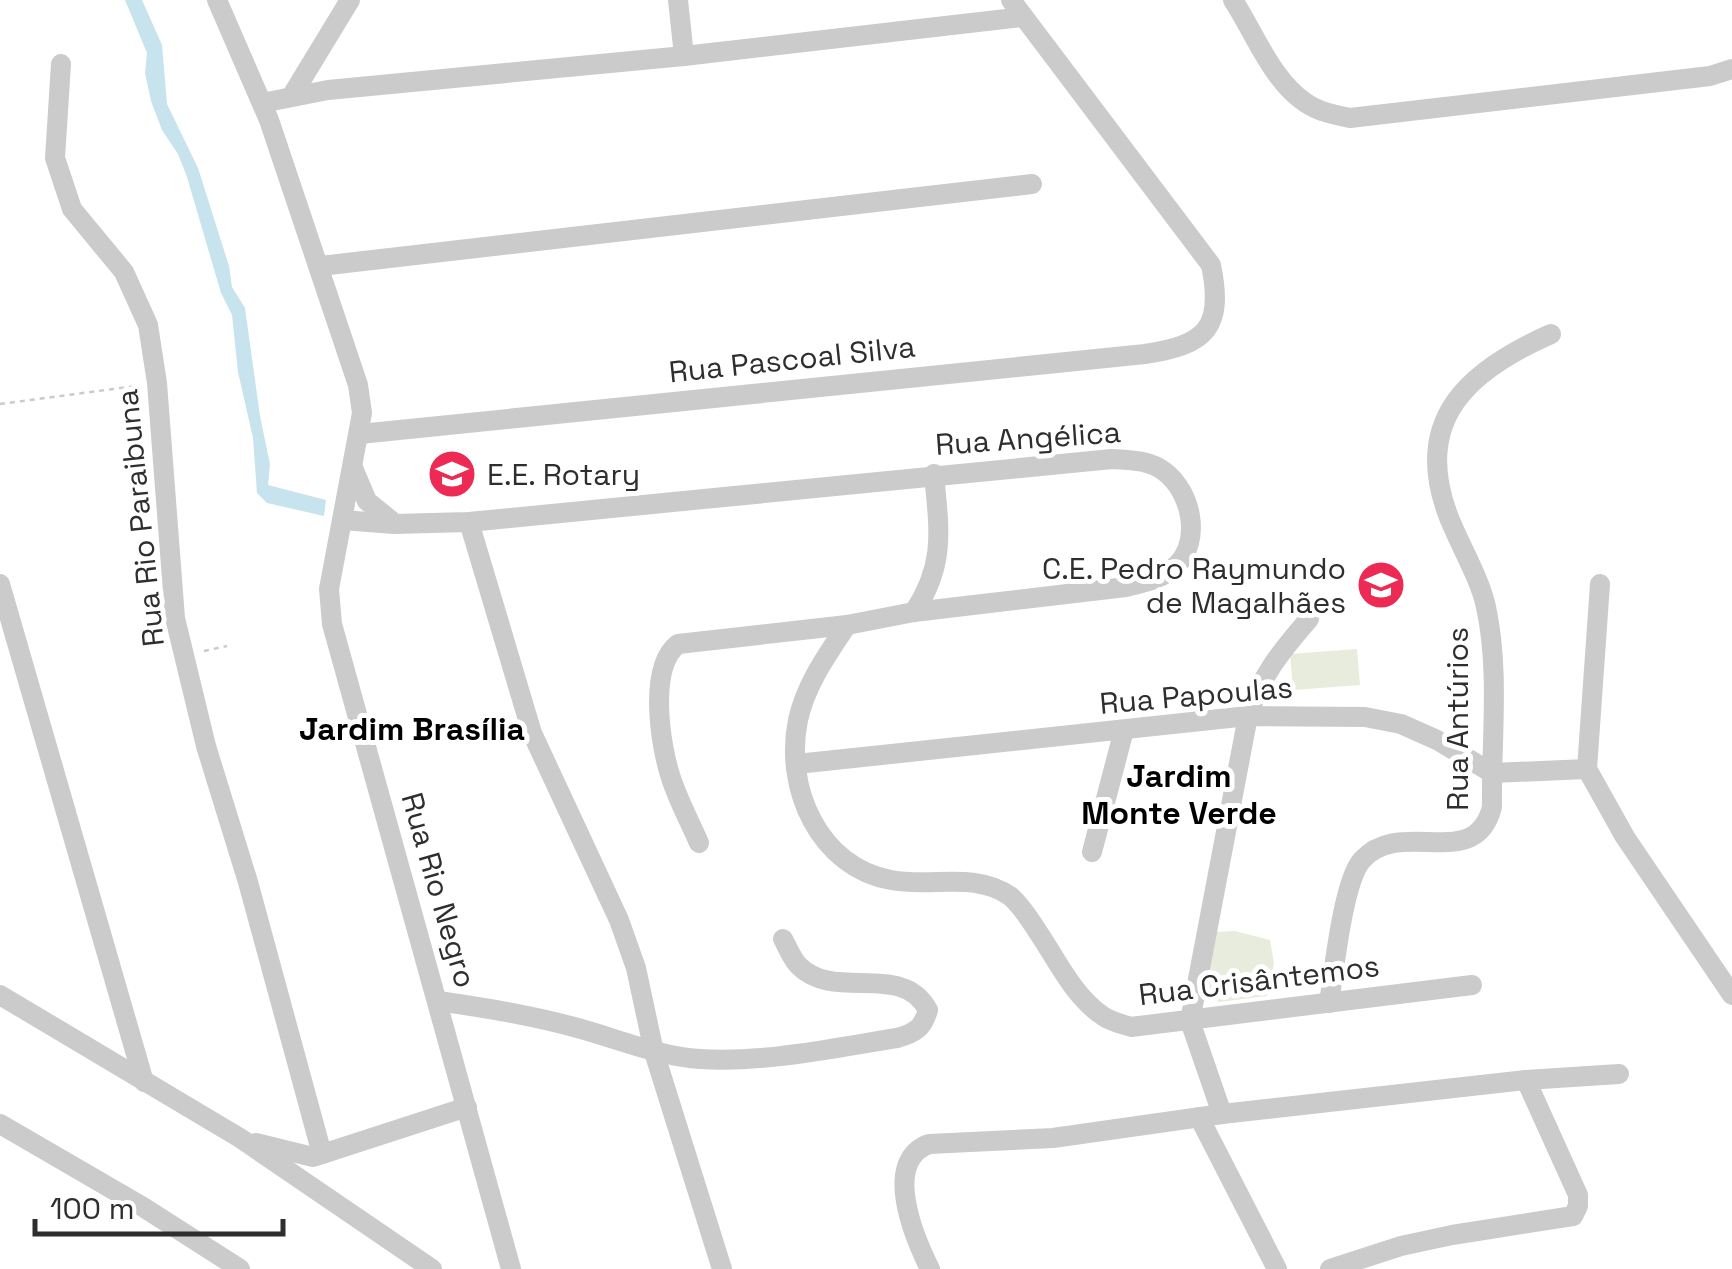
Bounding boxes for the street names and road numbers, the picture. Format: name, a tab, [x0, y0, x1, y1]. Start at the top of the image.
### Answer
street label: Rua Pascoal Silva	[667, 327, 917, 391]
street label: Rua Rio Paraibuna	[107, 387, 173, 649]
street label: Rua Angélica	[934, 412, 1122, 464]
street label: Rua Antúrios	[1438, 627, 1477, 811]
street label: Rua Papoulas	[1098, 667, 1294, 723]
street label: Rua Rio Negro	[393, 788, 485, 992]
street label: Rua Crisântemos	[1136, 946, 1382, 1014]

